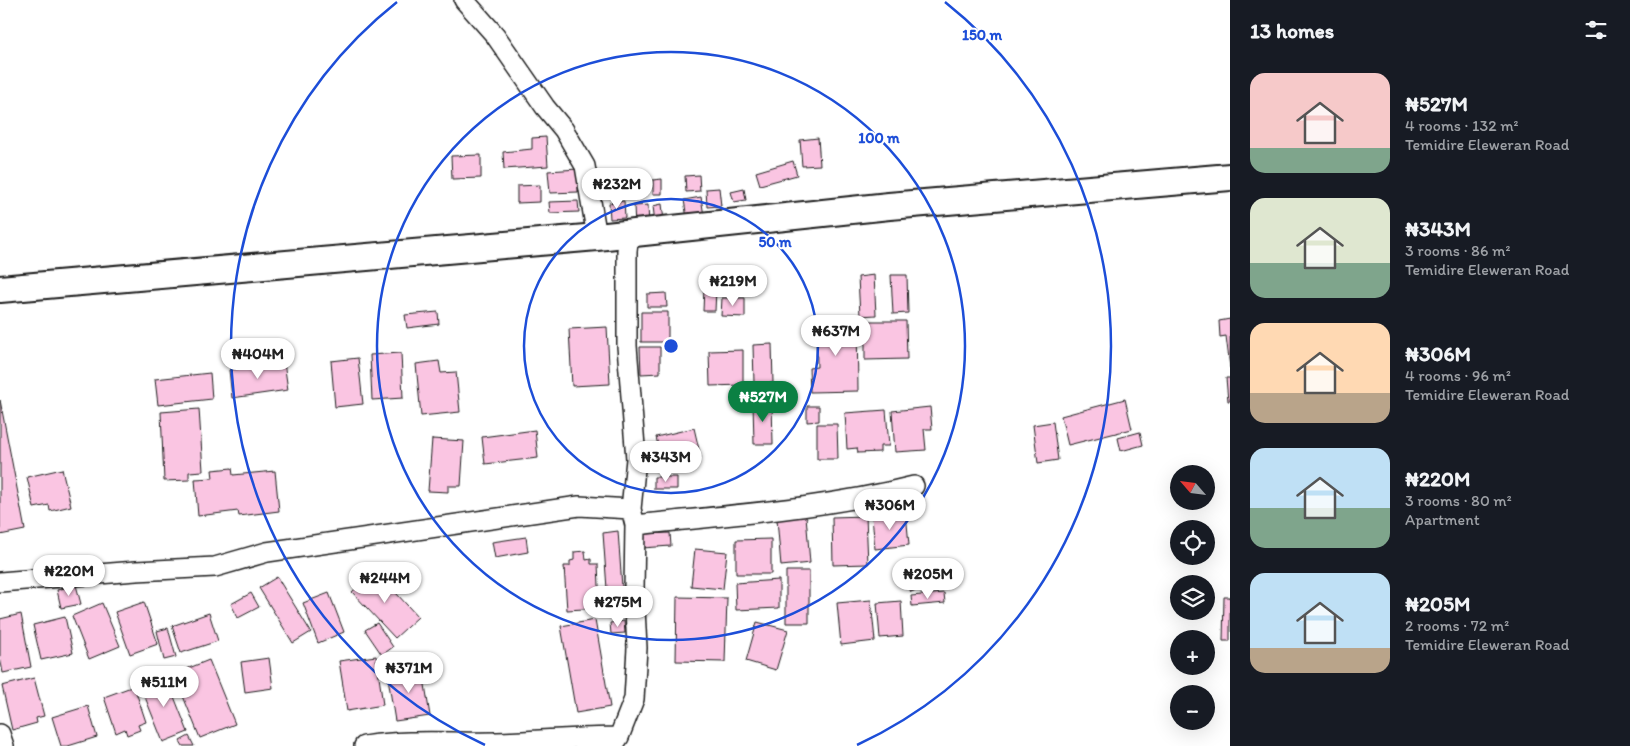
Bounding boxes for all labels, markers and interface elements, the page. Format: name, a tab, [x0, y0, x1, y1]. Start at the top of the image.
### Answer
icon: filters	[1582, 16, 1610, 44]
text: 13 homes	[1250, 18, 1334, 43]
text: 150 m	[962, 26, 1002, 44]
text: ₦527M	[1405, 91, 1468, 116]
icon: home	[1290, 93, 1350, 153]
text: 4 rooms · 132 m²	[1405, 116, 1519, 135]
text: 100 m	[858, 129, 900, 147]
text: Temidire Eleweran Road	[1405, 135, 1569, 154]
pin: ₦232M	[582, 168, 652, 210]
text: ₦232M	[593, 174, 641, 193]
text: ₦343M	[1405, 216, 1471, 241]
icon: home	[1290, 218, 1350, 278]
text: 50 m	[758, 233, 792, 251]
text: 3 rooms · 86 m²	[1405, 241, 1510, 260]
text: Temidire Eleweran Road	[1405, 260, 1569, 279]
pin: ₦219M	[698, 264, 768, 307]
text: ₦219M	[709, 271, 757, 290]
pin: ₦637M	[801, 314, 871, 357]
text: ₦637M	[812, 321, 860, 340]
centre of rings	[662, 337, 680, 355]
pin: ₦404M	[223, 338, 293, 380]
text: ₦306M	[1405, 341, 1471, 366]
icon: home	[1290, 343, 1350, 403]
text: ₦404M	[232, 344, 284, 363]
text: 4 rooms · 96 m²	[1405, 366, 1511, 385]
pin: ₦527M	[728, 380, 798, 423]
text: Temidire Eleweran Road	[1405, 385, 1569, 404]
text: ₦527M	[739, 387, 787, 406]
pin: ₦343M	[631, 440, 701, 483]
text: ₦343M	[641, 447, 691, 466]
north arrow	[1170, 465, 1215, 510]
map controls	[1170, 465, 1215, 730]
text: ₦220M	[1405, 466, 1471, 491]
icon: home	[1290, 468, 1350, 528]
pin: ₦306M	[855, 488, 925, 531]
text: 3 rooms · 80 m²	[1405, 491, 1512, 510]
text: ₦306M	[865, 495, 915, 514]
text: Apartment	[1405, 510, 1480, 529]
button: locate	[1170, 520, 1215, 565]
pin: ₦220M	[34, 554, 104, 597]
pin: ₦205M	[893, 558, 963, 600]
text: ₦220M	[44, 561, 94, 580]
pin: ₦244M	[350, 562, 420, 604]
text: ₦205M	[903, 564, 953, 583]
text: ₦244M	[360, 568, 410, 587]
button: layers	[1170, 575, 1215, 620]
pin: ₦275M	[583, 586, 653, 628]
text: ₦205M	[1405, 591, 1471, 616]
text: ₦275M	[594, 592, 642, 611]
icon: home	[1290, 593, 1350, 653]
text: 2 rooms · 72 m²	[1405, 616, 1509, 635]
button: +	[1170, 630, 1215, 675]
text: Temidire Eleweran Road	[1405, 635, 1569, 654]
pin: ₦371M	[374, 652, 444, 694]
text: ₦371M	[385, 658, 433, 677]
pin: ₦511M	[129, 666, 199, 708]
text: ₦511M	[141, 672, 187, 691]
button: −	[1170, 685, 1215, 730]

